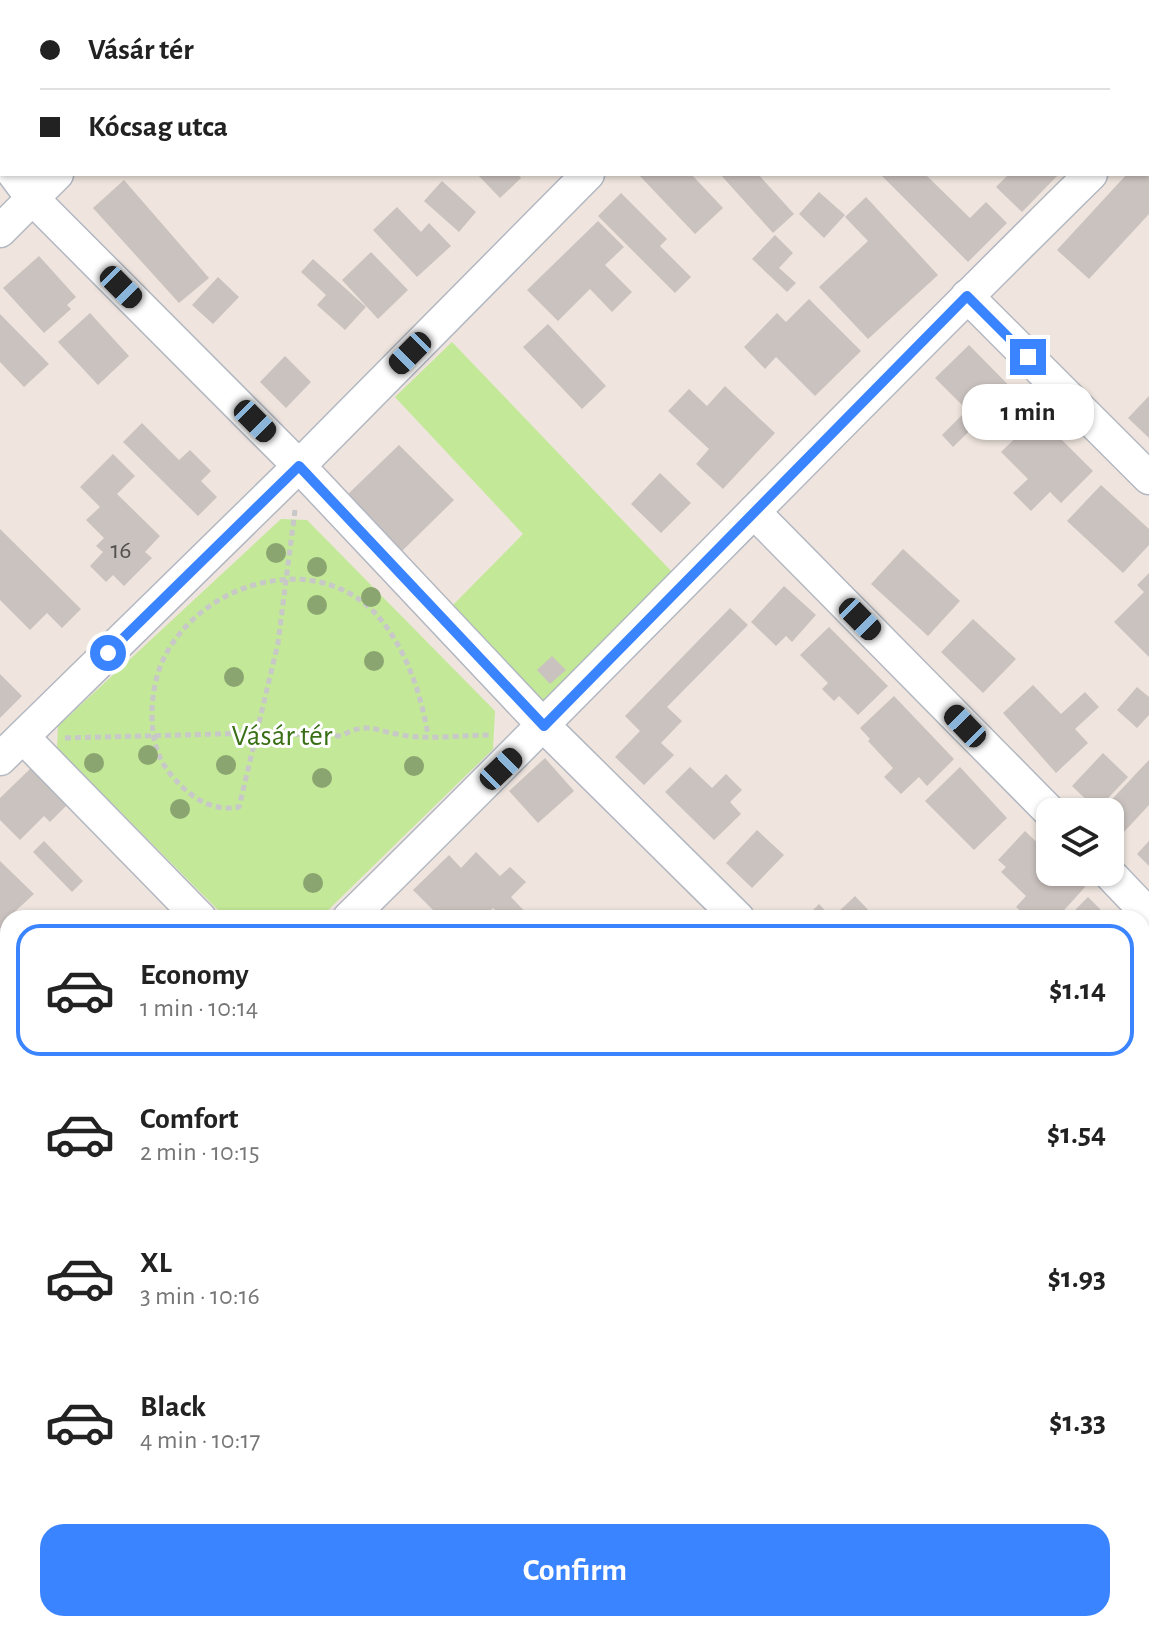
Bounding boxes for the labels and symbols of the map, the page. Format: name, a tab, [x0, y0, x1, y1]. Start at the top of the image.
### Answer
car	[96, 262, 146, 312]
car	[385, 328, 435, 378]
route end	[1010, 339, 1046, 375]
callout: 1 min	[962, 385, 1094, 441]
car	[230, 396, 280, 446]
house number: 16	[110, 537, 132, 563]
car	[835, 594, 885, 644]
route start	[90, 635, 126, 671]
car	[940, 700, 990, 752]
park label: Vásár tér	[231, 721, 333, 751]
car	[475, 744, 527, 794]

